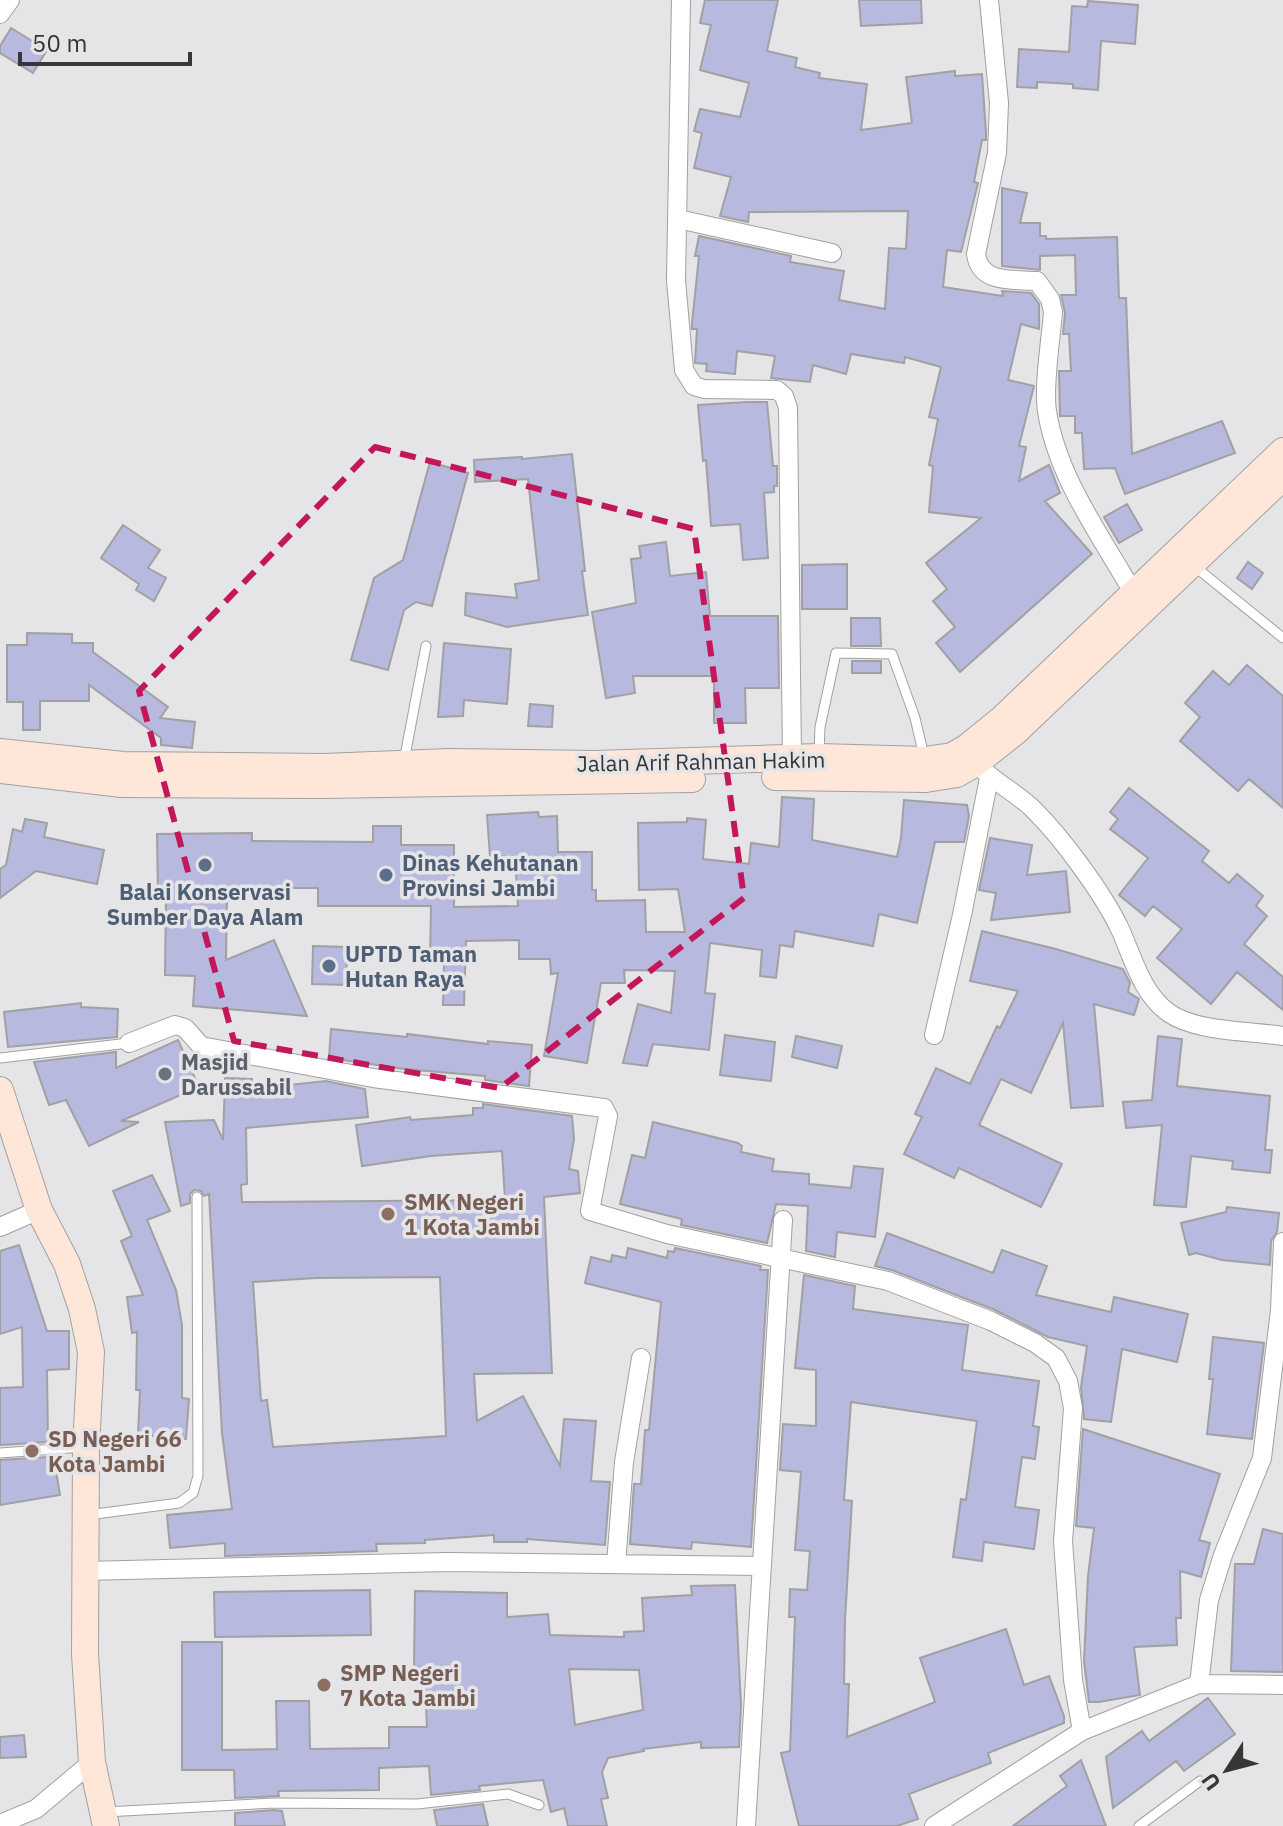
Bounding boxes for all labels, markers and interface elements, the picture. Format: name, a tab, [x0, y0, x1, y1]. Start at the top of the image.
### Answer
scale bar	[20, 16, 190, 66]
text: 50 m	[32, 27, 87, 59]
street label: Jalan Arif Rahman Hakim	[576, 744, 826, 778]
place label: Dinas Kehutanan Provinsi Jambi	[402, 848, 579, 902]
marker: Balai Konservasi Sumber Daya Alam	[196, 856, 214, 874]
marker: Dinas Kehutanan Provinsi Jambi	[377, 866, 395, 884]
place label: Balai Konservasi Sumber Daya Alam	[106, 877, 304, 931]
place label: UPTD Taman Hutan Raya	[345, 939, 477, 993]
marker: UPTD Taman Hutan Raya	[320, 957, 338, 975]
place label: Masjid Darussabil	[181, 1047, 292, 1101]
marker: Masjid Darussabil	[156, 1065, 174, 1083]
place label: SMK Negeri 1 Kota Jambi	[404, 1187, 540, 1241]
marker: SMK Negeri 1 Kota Jambi	[379, 1205, 397, 1223]
place label: SD Negeri 66 Kota Jambi	[48, 1424, 182, 1478]
marker: SD Negeri 66 Kota Jambi	[23, 1442, 41, 1460]
place label: SMP Negeri 7 Kota Jambi	[340, 1658, 476, 1712]
marker: SMP Negeri 7 Kota Jambi	[315, 1676, 333, 1694]
north arrow	[1187, 1730, 1267, 1810]
text: U	[1194, 1767, 1227, 1797]

